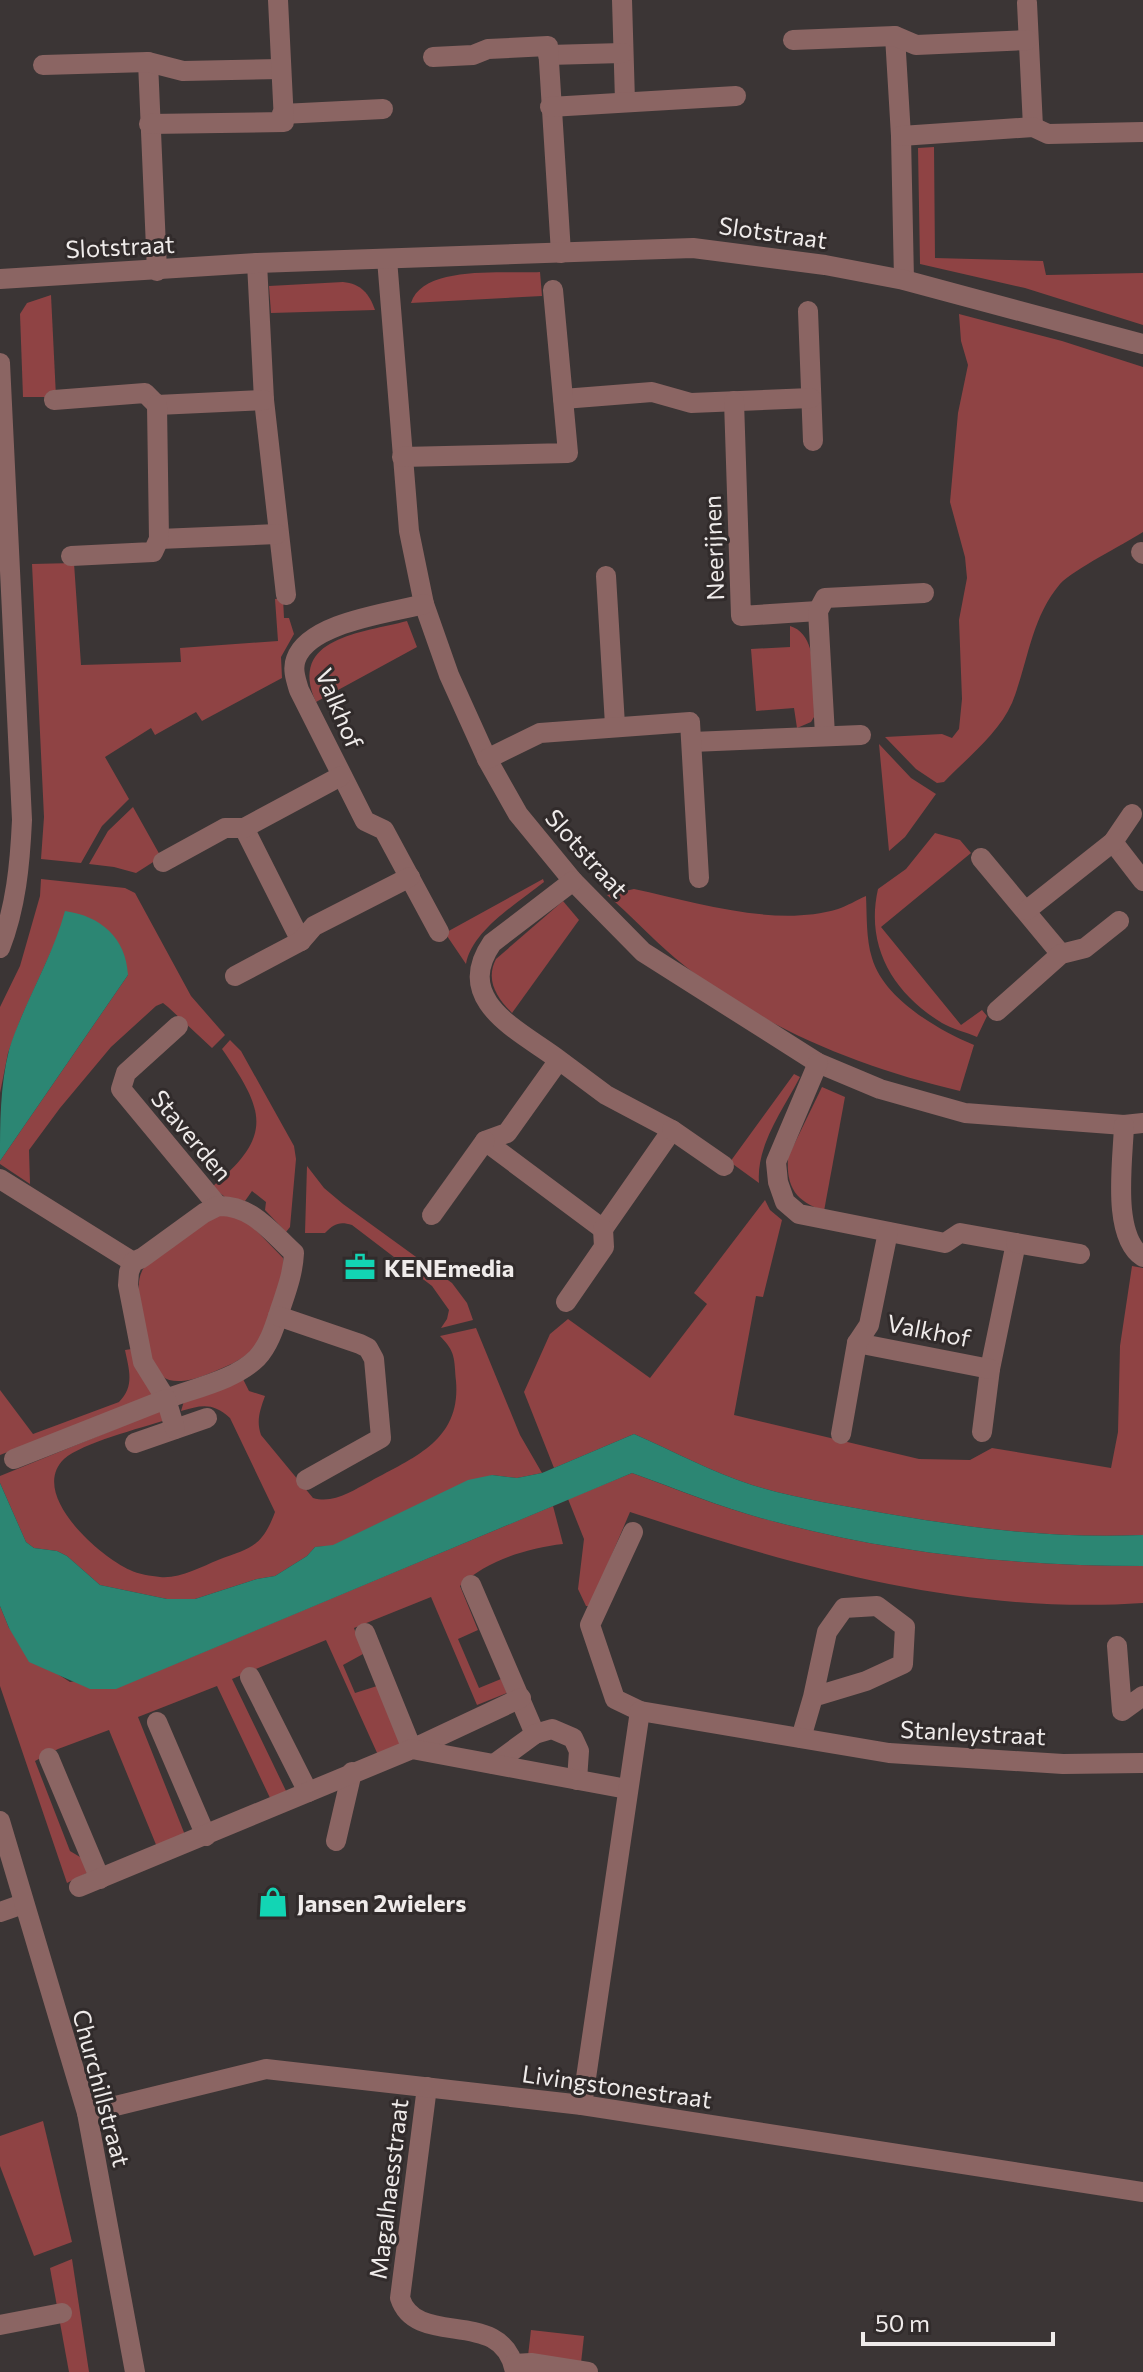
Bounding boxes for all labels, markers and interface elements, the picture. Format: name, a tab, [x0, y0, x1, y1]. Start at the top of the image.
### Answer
street label: Slotstraat	[717, 210, 829, 254]
street label: Slotstraat	[65, 229, 175, 263]
street label: Neerijnen	[697, 495, 729, 601]
street label: Valkhof	[310, 664, 370, 753]
street label: Slotstraat	[540, 803, 634, 903]
street label: Staverden	[146, 1084, 238, 1186]
office icon: KENEmedia	[343, 1250, 377, 1284]
place label: KENEmedia	[384, 1253, 514, 1282]
street label: Valkhof	[885, 1308, 974, 1352]
street label: Stanleystraat	[899, 1714, 1047, 1750]
shop icon: Jansen 2wielers	[256, 1885, 290, 1919]
place label: Jansen 2wielers	[297, 1888, 466, 1917]
street label: Churchillstraat	[67, 2006, 137, 2170]
street label: Livingstonestraat	[520, 2058, 714, 2114]
street label: Magalhaesstraat	[363, 2097, 413, 2281]
scale bar	[863, 2296, 1053, 2346]
text: 50 m	[875, 2308, 930, 2337]

